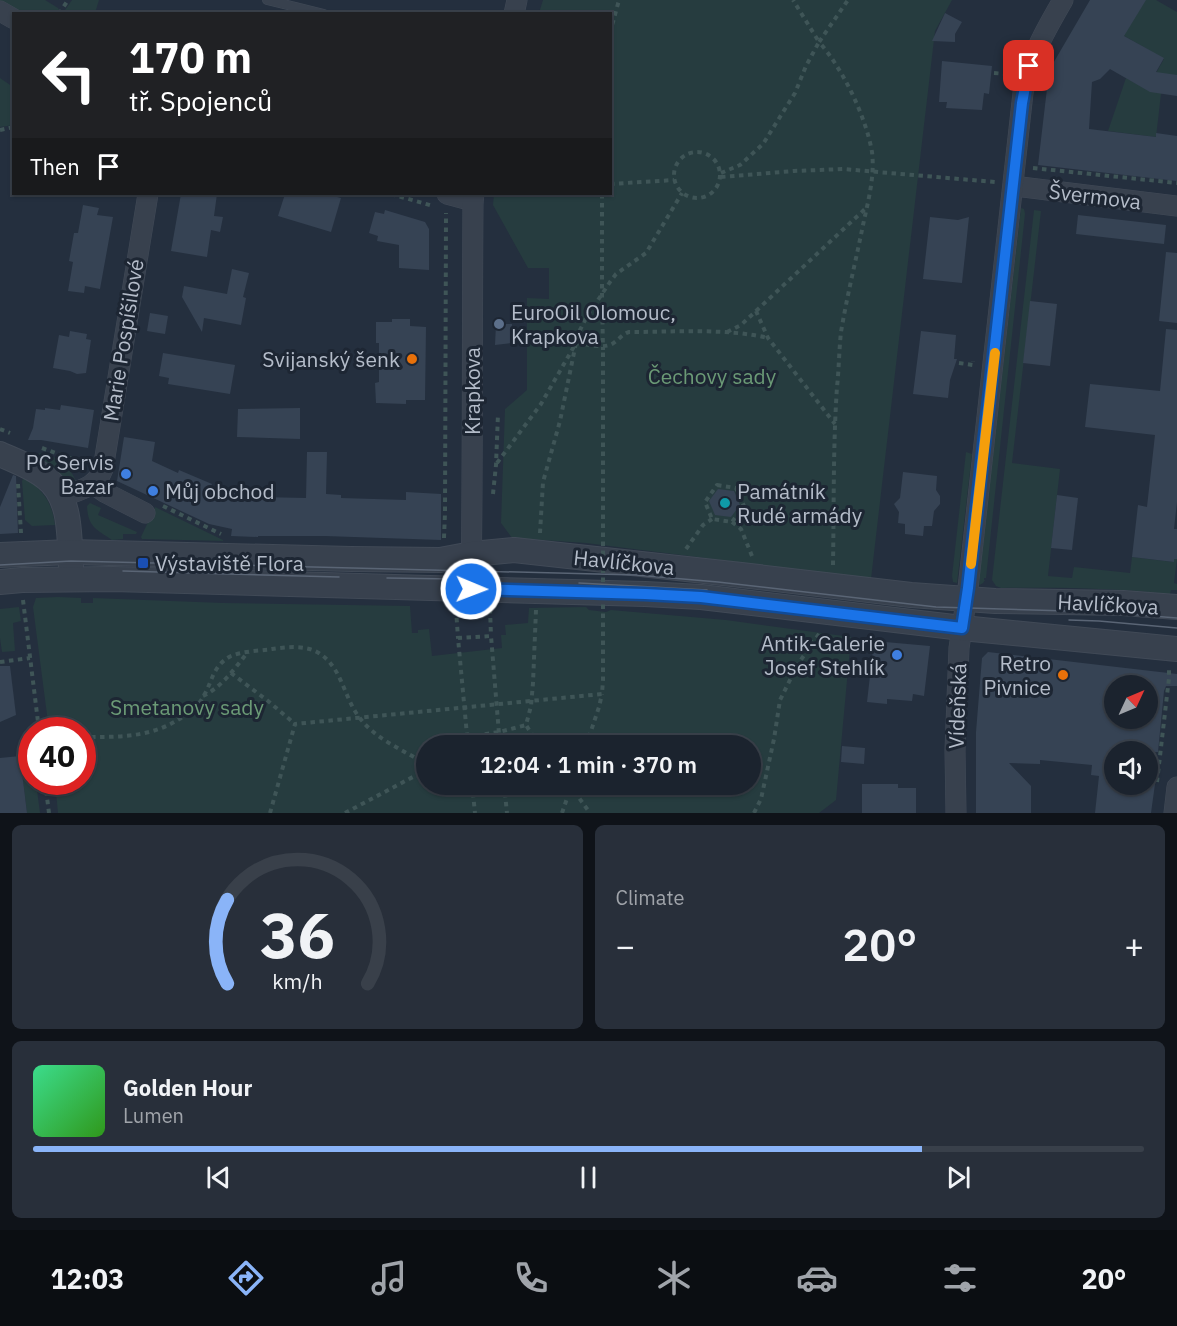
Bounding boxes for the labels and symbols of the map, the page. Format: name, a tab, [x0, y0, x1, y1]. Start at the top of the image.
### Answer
pin	[1003, 40, 1054, 91]
street label: Švermova	[1047, 176, 1143, 216]
street label: Marie Pospíšilové	[96, 257, 150, 423]
place label: EuroOil Olomouc, Krapkova	[511, 298, 676, 350]
marker: EuroOil Olomouc, Krapkova	[492, 317, 506, 331]
place label: Svijanský šenk	[262, 345, 400, 373]
street label: Krapkova	[458, 347, 486, 435]
marker: Svijanský šenk	[405, 352, 419, 366]
park label: Čechovy sady	[648, 362, 777, 390]
place label: PC Servis Bazar	[26, 448, 114, 500]
marker: PC Servis Bazar	[119, 467, 133, 481]
place label: Můj obchod	[165, 477, 275, 505]
place label: Památník Rudé armády	[737, 477, 863, 529]
marker: Můj obchod	[146, 484, 160, 498]
marker: Památník Rudé armády	[718, 496, 732, 510]
street label: Havlíčkova	[572, 543, 676, 581]
place label: Výstaviště Flora	[155, 549, 304, 577]
marker: Výstaviště Flora	[136, 556, 150, 570]
position arrow	[439, 557, 503, 621]
street label: Havlíčkova	[1057, 587, 1159, 621]
place label: Antik-Galerie Josef Stehlík	[761, 629, 885, 681]
marker: Antik-Galerie Josef Stehlík	[890, 648, 904, 662]
place label: Retro Pivnice	[984, 649, 1051, 701]
street label: Vídeňská	[942, 662, 972, 750]
marker: Retro Pivnice	[1056, 668, 1070, 682]
north arrow	[1104, 675, 1158, 729]
park label: Smetanovy sady	[110, 693, 265, 721]
speed limit sign: 40	[18, 717, 96, 795]

